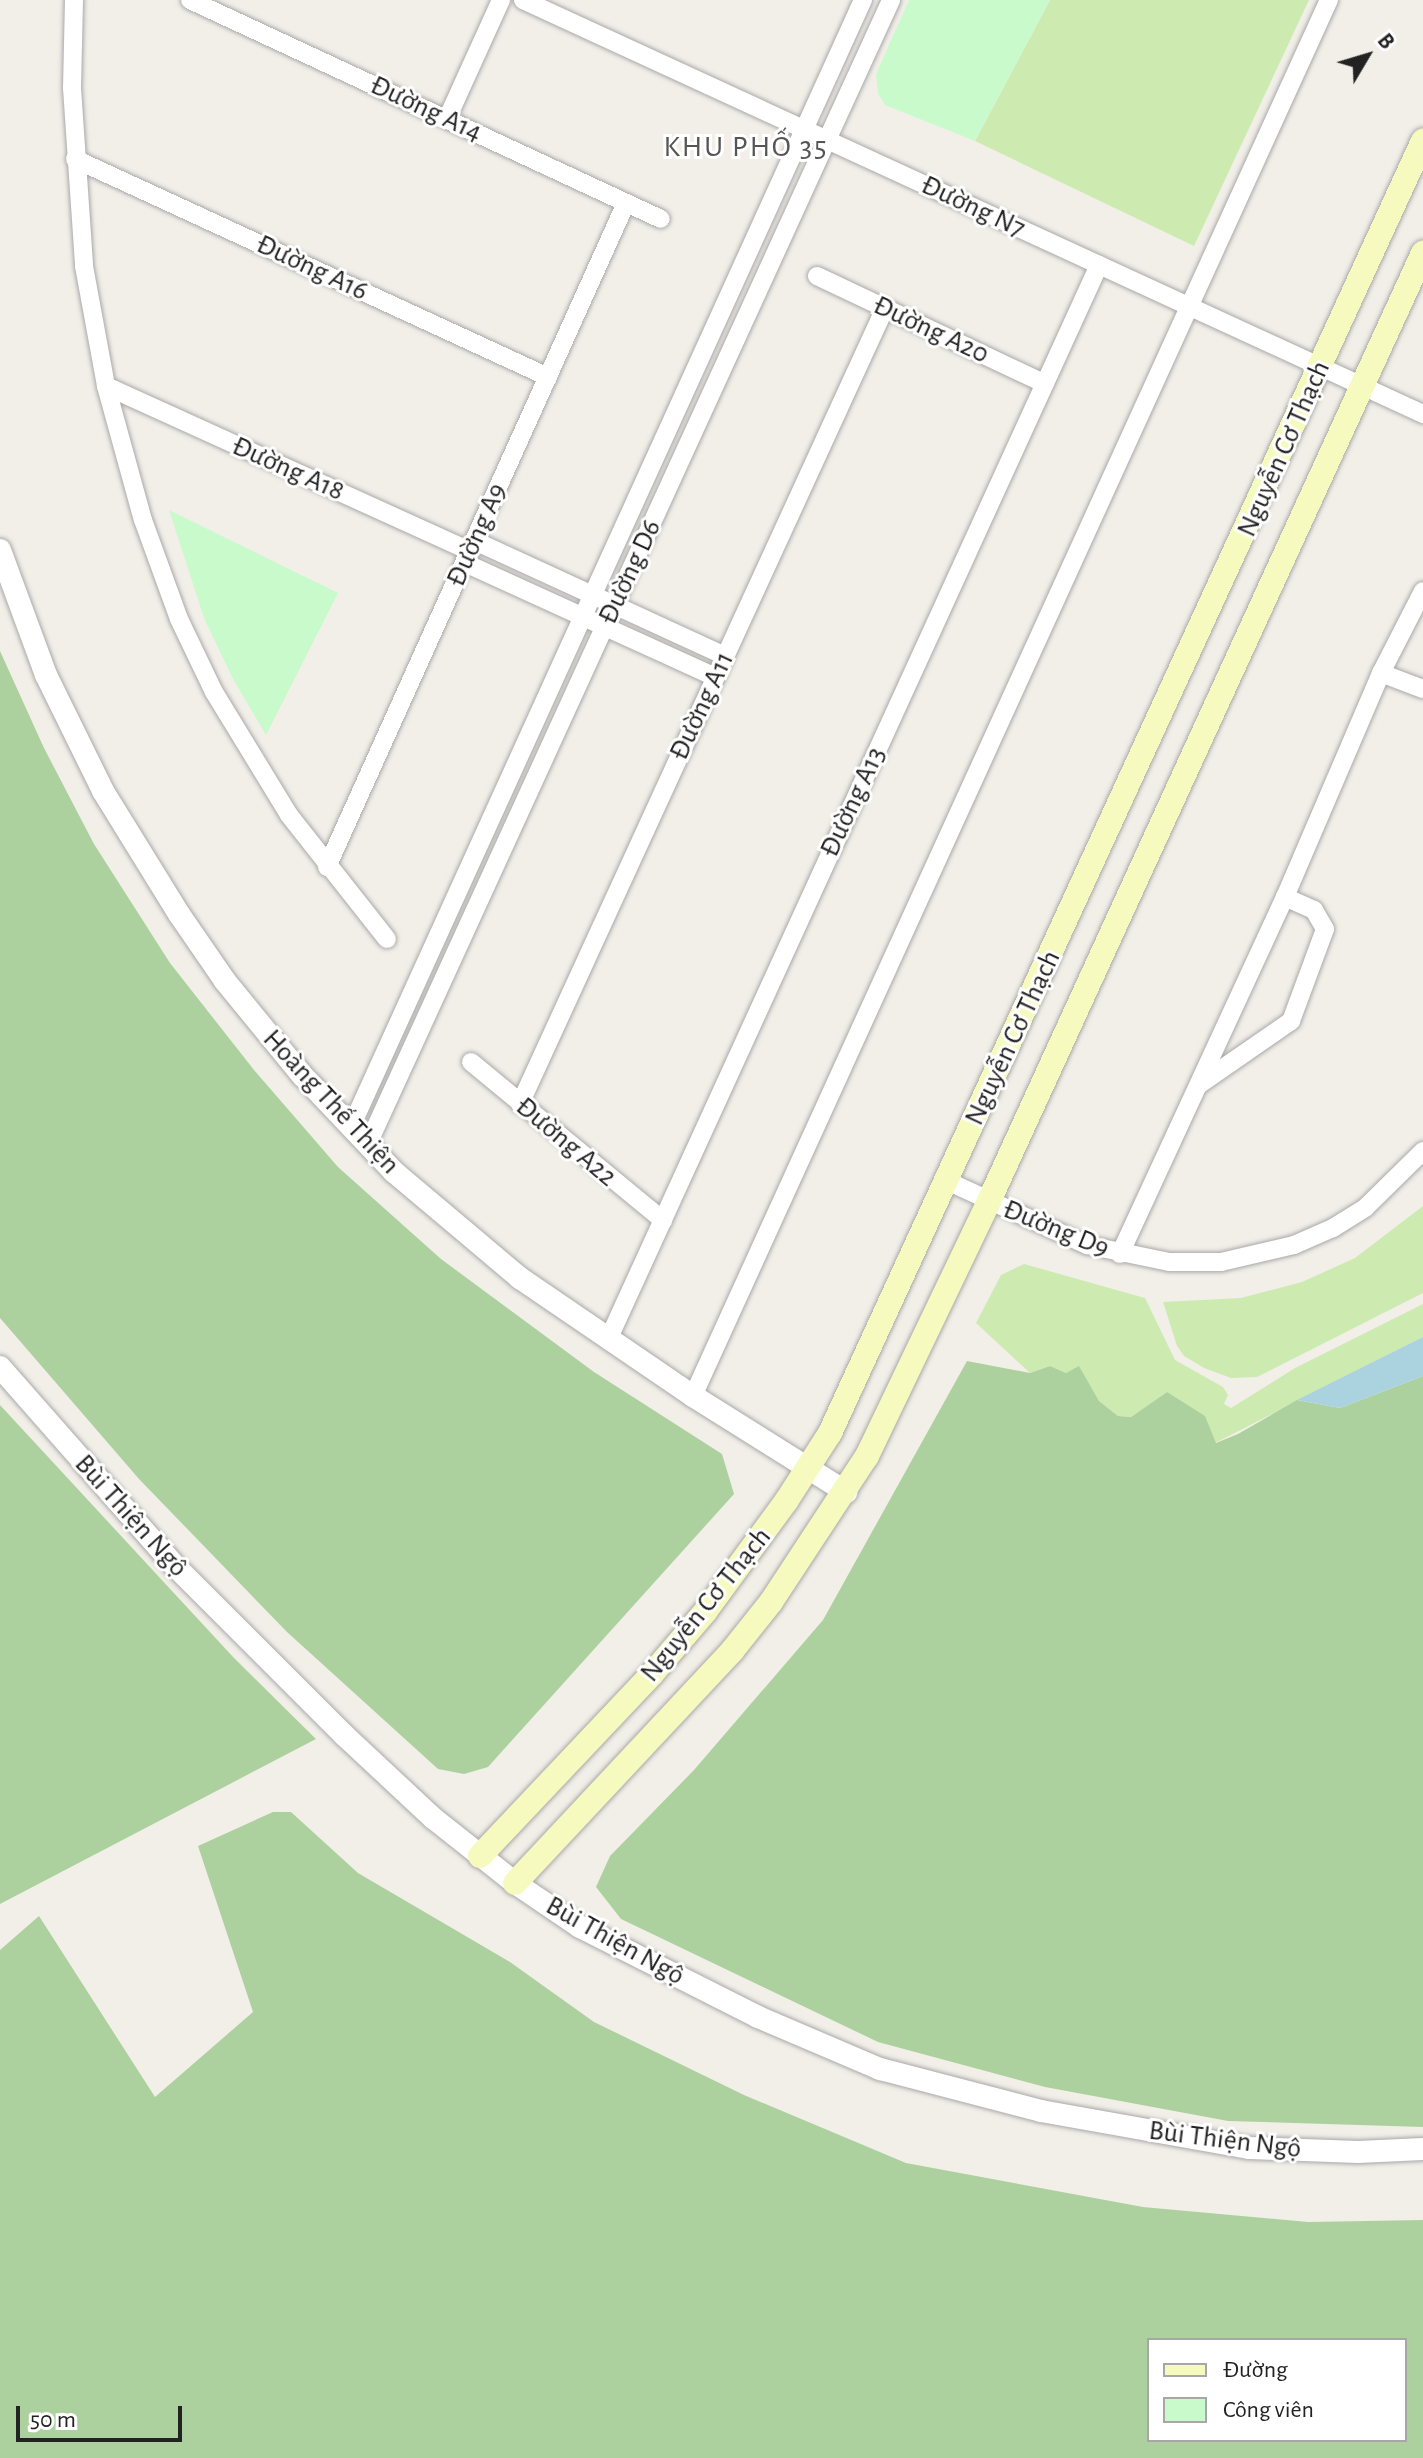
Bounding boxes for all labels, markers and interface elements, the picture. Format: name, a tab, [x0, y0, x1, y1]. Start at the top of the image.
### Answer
north arrow	[1327, 16, 1407, 96]
text: B	[1373, 29, 1399, 53]
street label: Đường A14	[365, 69, 487, 149]
district label: KHU PHỐ 35	[663, 129, 829, 165]
street label: Đường N7	[916, 168, 1030, 246]
street label: Đường A16	[251, 228, 373, 308]
street label: Đường A20	[868, 289, 994, 371]
street label: Nguyễn Cơ Thạch	[1230, 356, 1338, 542]
street label: Đường A18	[227, 429, 349, 509]
street label: Đường A9	[439, 478, 515, 592]
street label: Đường D6	[591, 514, 669, 630]
street label: Đường A11	[662, 647, 742, 765]
street label: Đường A13	[813, 742, 893, 862]
street label: Nguyễn Cơ Thạch	[958, 945, 1068, 1131]
street label: Hoàng Thế Thiện	[256, 1023, 406, 1181]
street label: Đường A22	[509, 1090, 623, 1194]
street label: Đường D9	[998, 1193, 1114, 1265]
street label: Bùi Thiện Ngộ	[67, 1448, 195, 1584]
street label: Nguyễn Cơ Thạch	[633, 1521, 779, 1689]
street label: Bùi Thiện Ngộ	[540, 1889, 690, 1993]
street label: Bùi Thiện Ngộ	[1147, 2114, 1303, 2166]
legend	[1147, 2338, 1407, 2442]
text: Đường	[1223, 2358, 1288, 2382]
scale bar	[20, 2390, 186, 2440]
text: Công viên	[1223, 2398, 1314, 2422]
text: 50 m	[30, 2408, 76, 2432]

